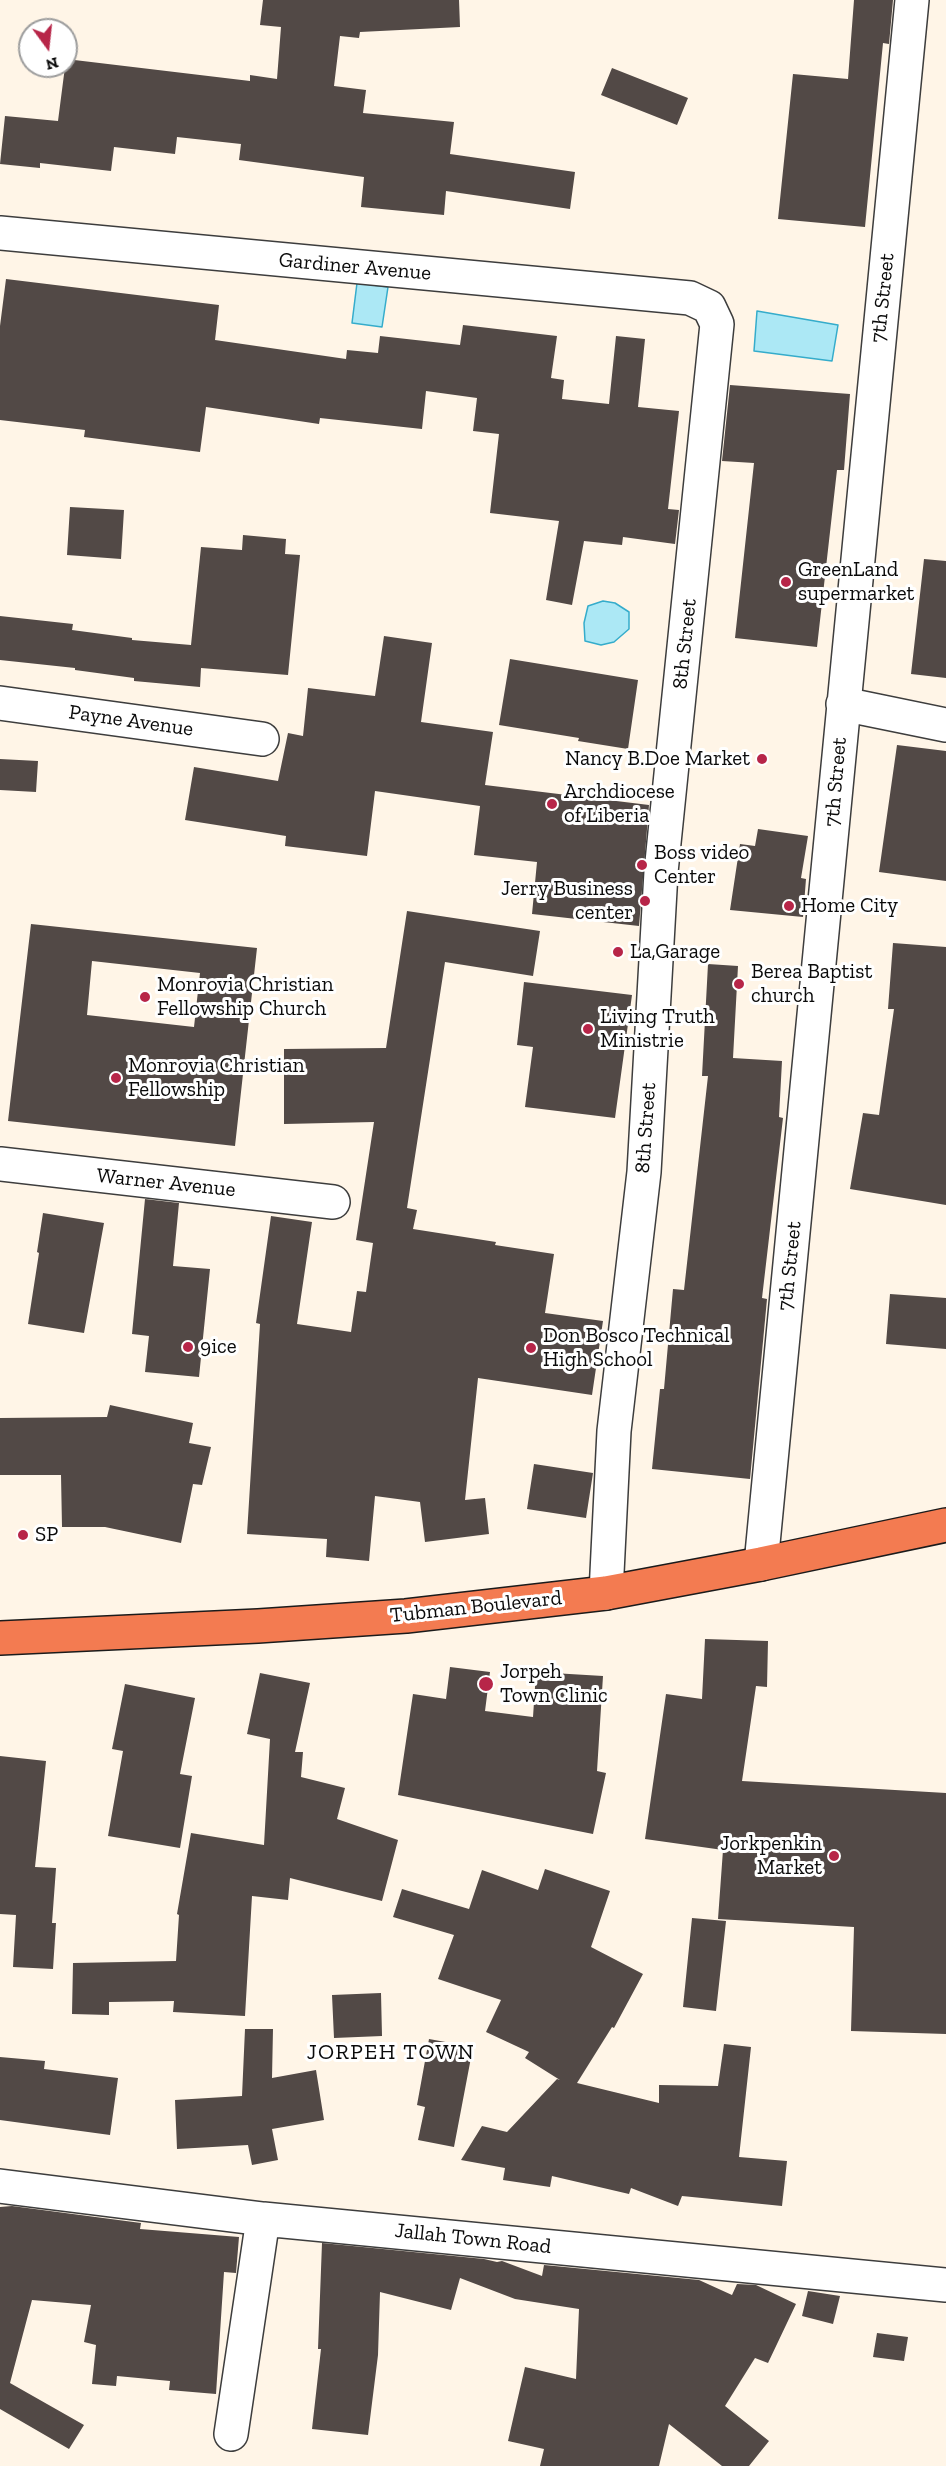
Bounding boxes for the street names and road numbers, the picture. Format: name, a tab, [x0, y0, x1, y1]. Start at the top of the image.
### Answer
street label: Gardiner Avenue	[278, 248, 432, 286]
street label: 7th Street	[866, 252, 900, 344]
street label: 8th Street	[668, 597, 702, 691]
street label: Payne Avenue	[67, 700, 195, 742]
street label: 7th Street	[820, 736, 852, 828]
street label: 8th Street	[630, 1082, 662, 1174]
street label: Warner Avenue	[95, 1163, 237, 1203]
street label: 7th Street	[773, 1220, 807, 1312]
street label: Tubman Boulevard	[389, 1585, 563, 1629]
street label: Jallah Town Road	[393, 2218, 553, 2260]

